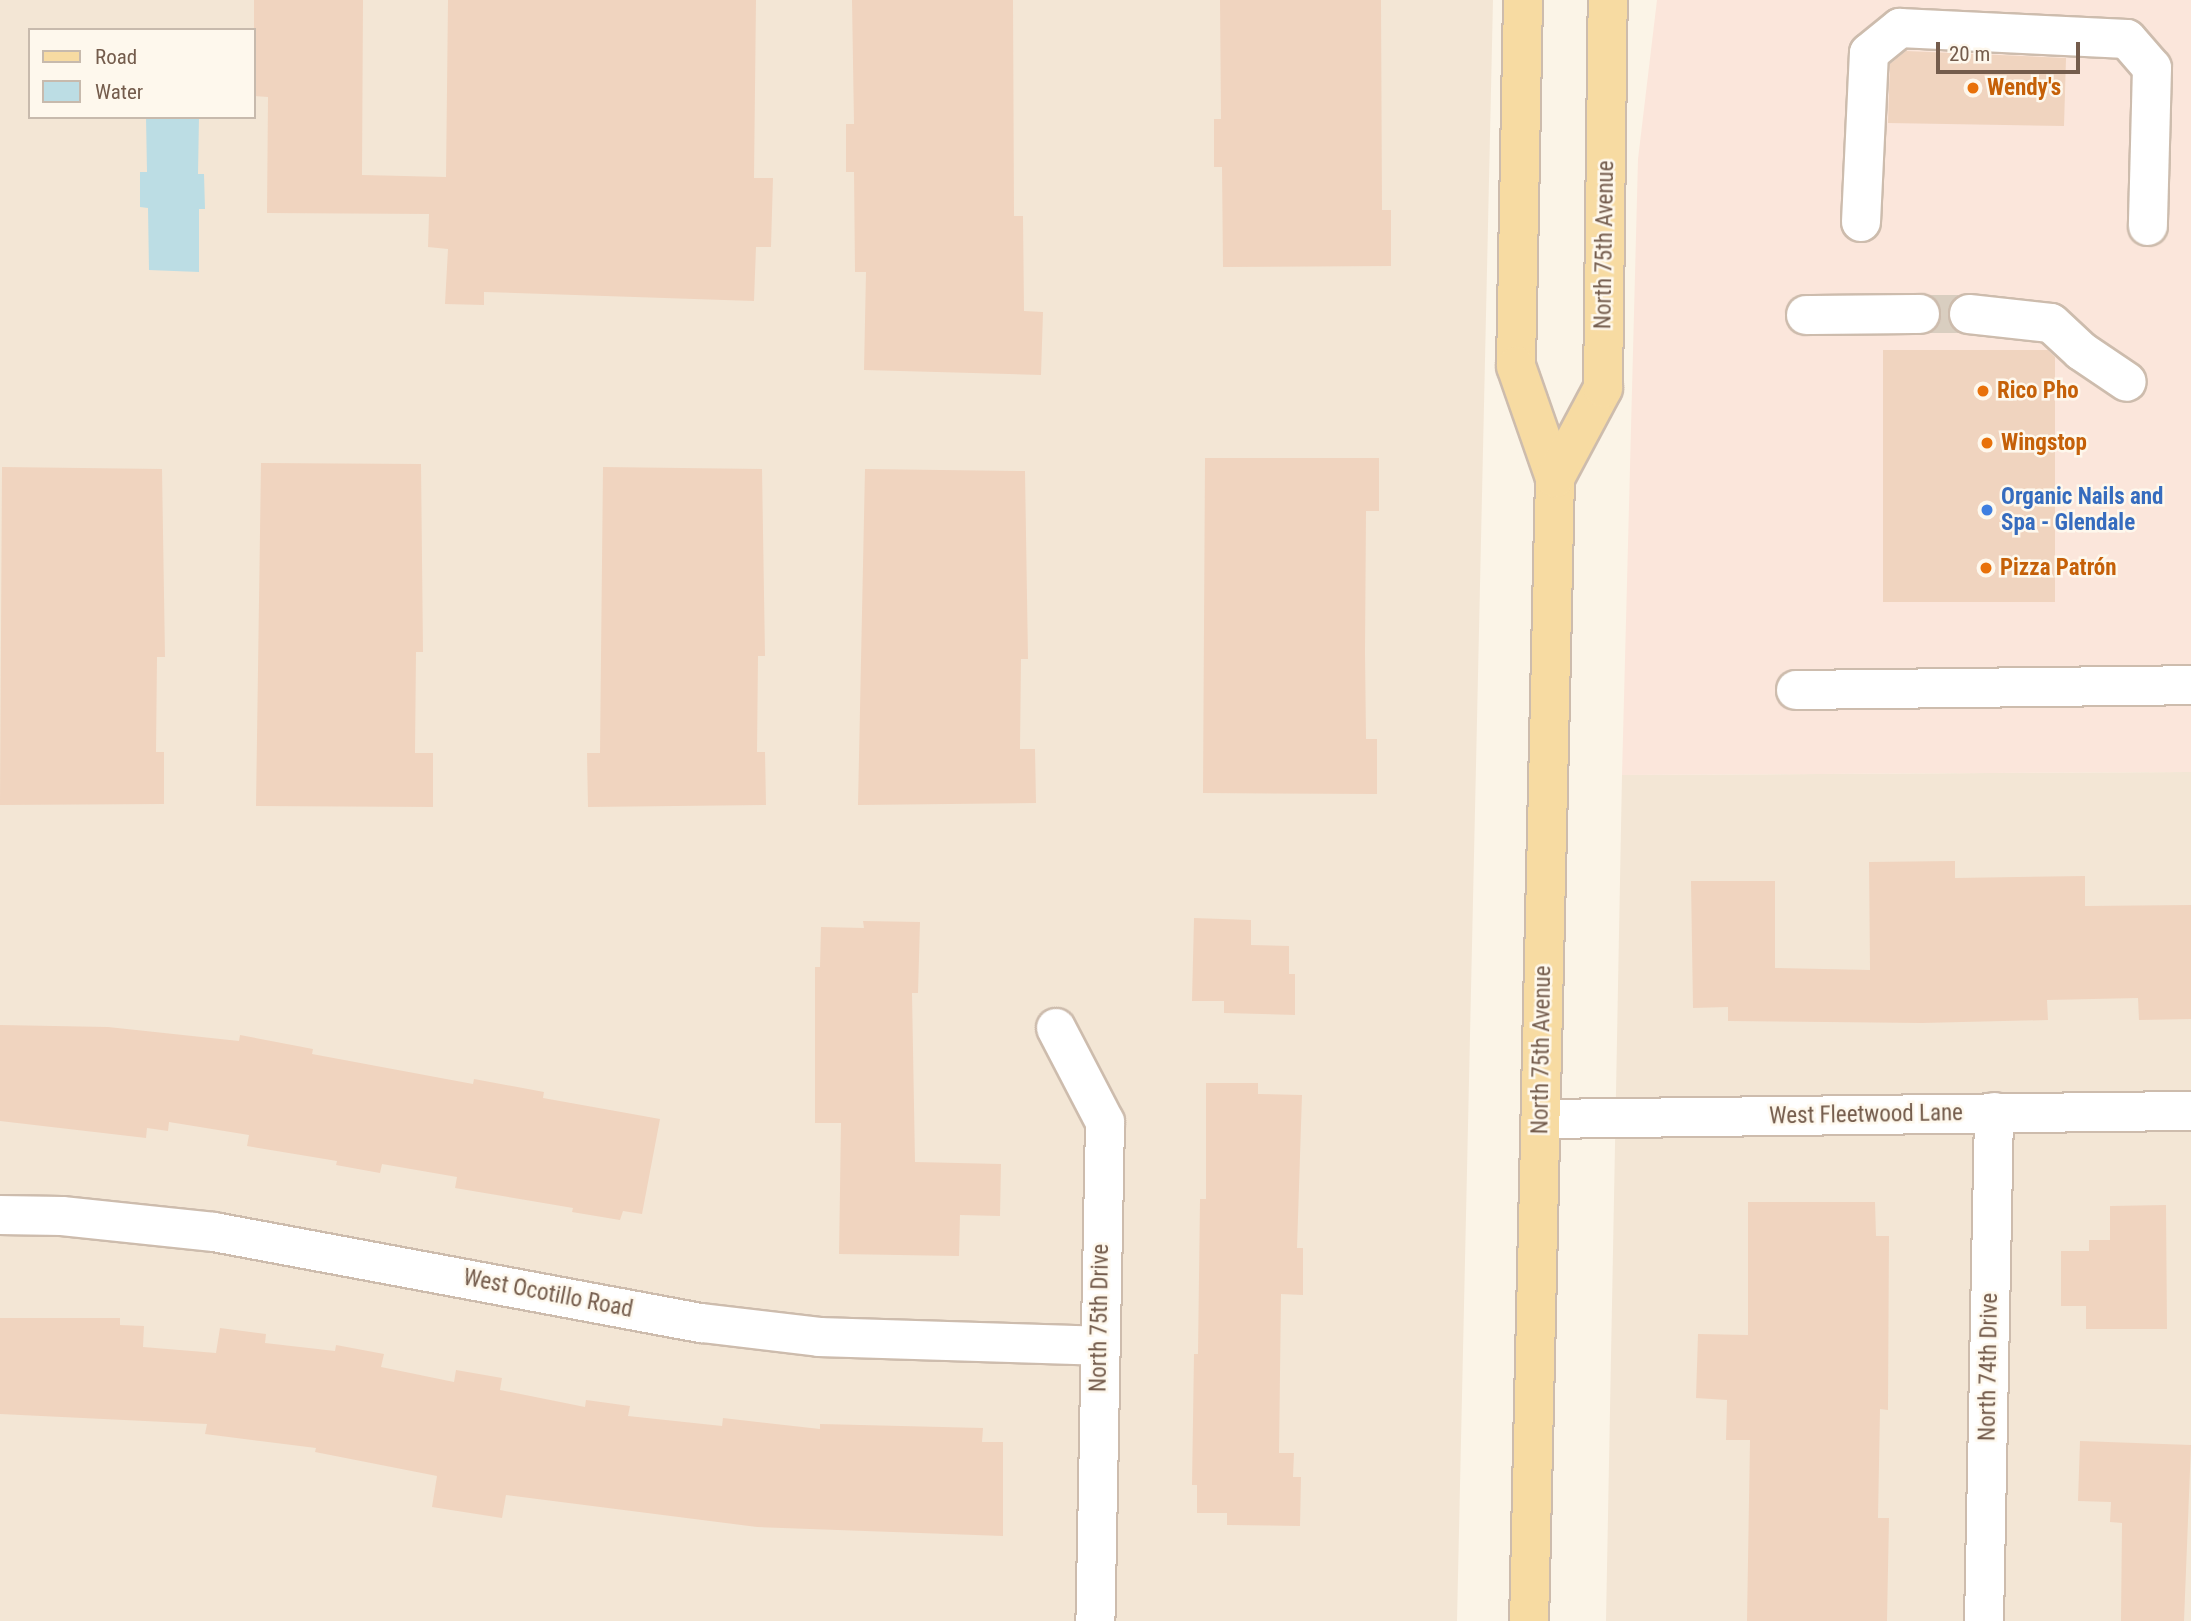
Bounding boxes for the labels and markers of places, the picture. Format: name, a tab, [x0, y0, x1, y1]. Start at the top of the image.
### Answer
place label: Wendy's	[1987, 74, 2061, 102]
marker: Wendy's	[1965, 80, 1981, 96]
place label: Rico Pho	[1997, 377, 2079, 405]
marker: Rico Pho	[1975, 383, 1991, 399]
place label: Wingstop	[2001, 429, 2087, 457]
marker: Wingstop	[1979, 435, 1995, 451]
place label: Organic Nails and Spa - Glendale	[2001, 483, 2164, 537]
marker: Organic Nails and Spa - Glendale	[1979, 502, 1995, 518]
place label: Pizza Patrón	[2000, 554, 2117, 582]
marker: Pizza Patrón	[1978, 560, 1994, 576]

